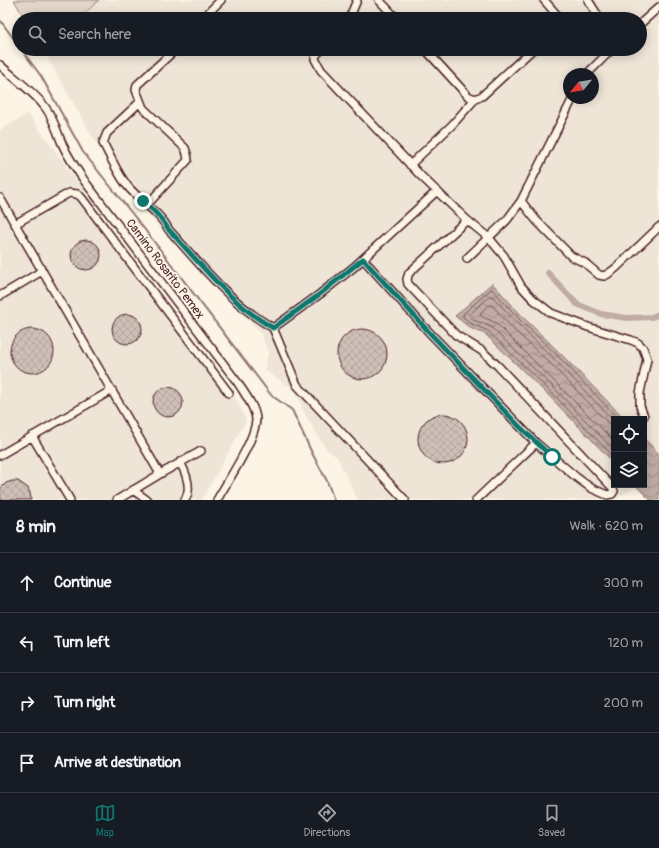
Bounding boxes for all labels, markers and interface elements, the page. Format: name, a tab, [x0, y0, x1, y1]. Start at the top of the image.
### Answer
search box	[12, 12, 647, 56]
icon: search	[26, 23, 48, 45]
text: Search here	[58, 25, 131, 44]
north arrow	[563, 68, 599, 104]
route end	[134, 192, 152, 210]
street label: Camino Rosarito Pemex	[122, 216, 208, 322]
map controls	[611, 416, 647, 488]
button: locate	[611, 416, 647, 452]
route start	[543, 448, 561, 466]
button: layers	[611, 452, 647, 488]
text: 8 min	[16, 516, 56, 537]
text: Walk · 620 m	[569, 518, 643, 534]
icon: ahead	[16, 572, 38, 594]
text: Continue	[54, 573, 112, 592]
text: 300 m	[604, 575, 643, 591]
icon: left	[16, 632, 38, 654]
text: Turn left	[54, 633, 110, 652]
text: 120 m	[607, 635, 643, 651]
icon: right	[16, 692, 38, 714]
text: Turn right	[54, 693, 115, 712]
text: 200 m	[604, 695, 643, 711]
icon: arrive	[16, 752, 38, 774]
text: Arrive at destination	[54, 753, 181, 772]
tab: Map	[94, 802, 116, 839]
tab: Directions	[304, 802, 350, 839]
tab: Saved	[538, 802, 565, 839]

